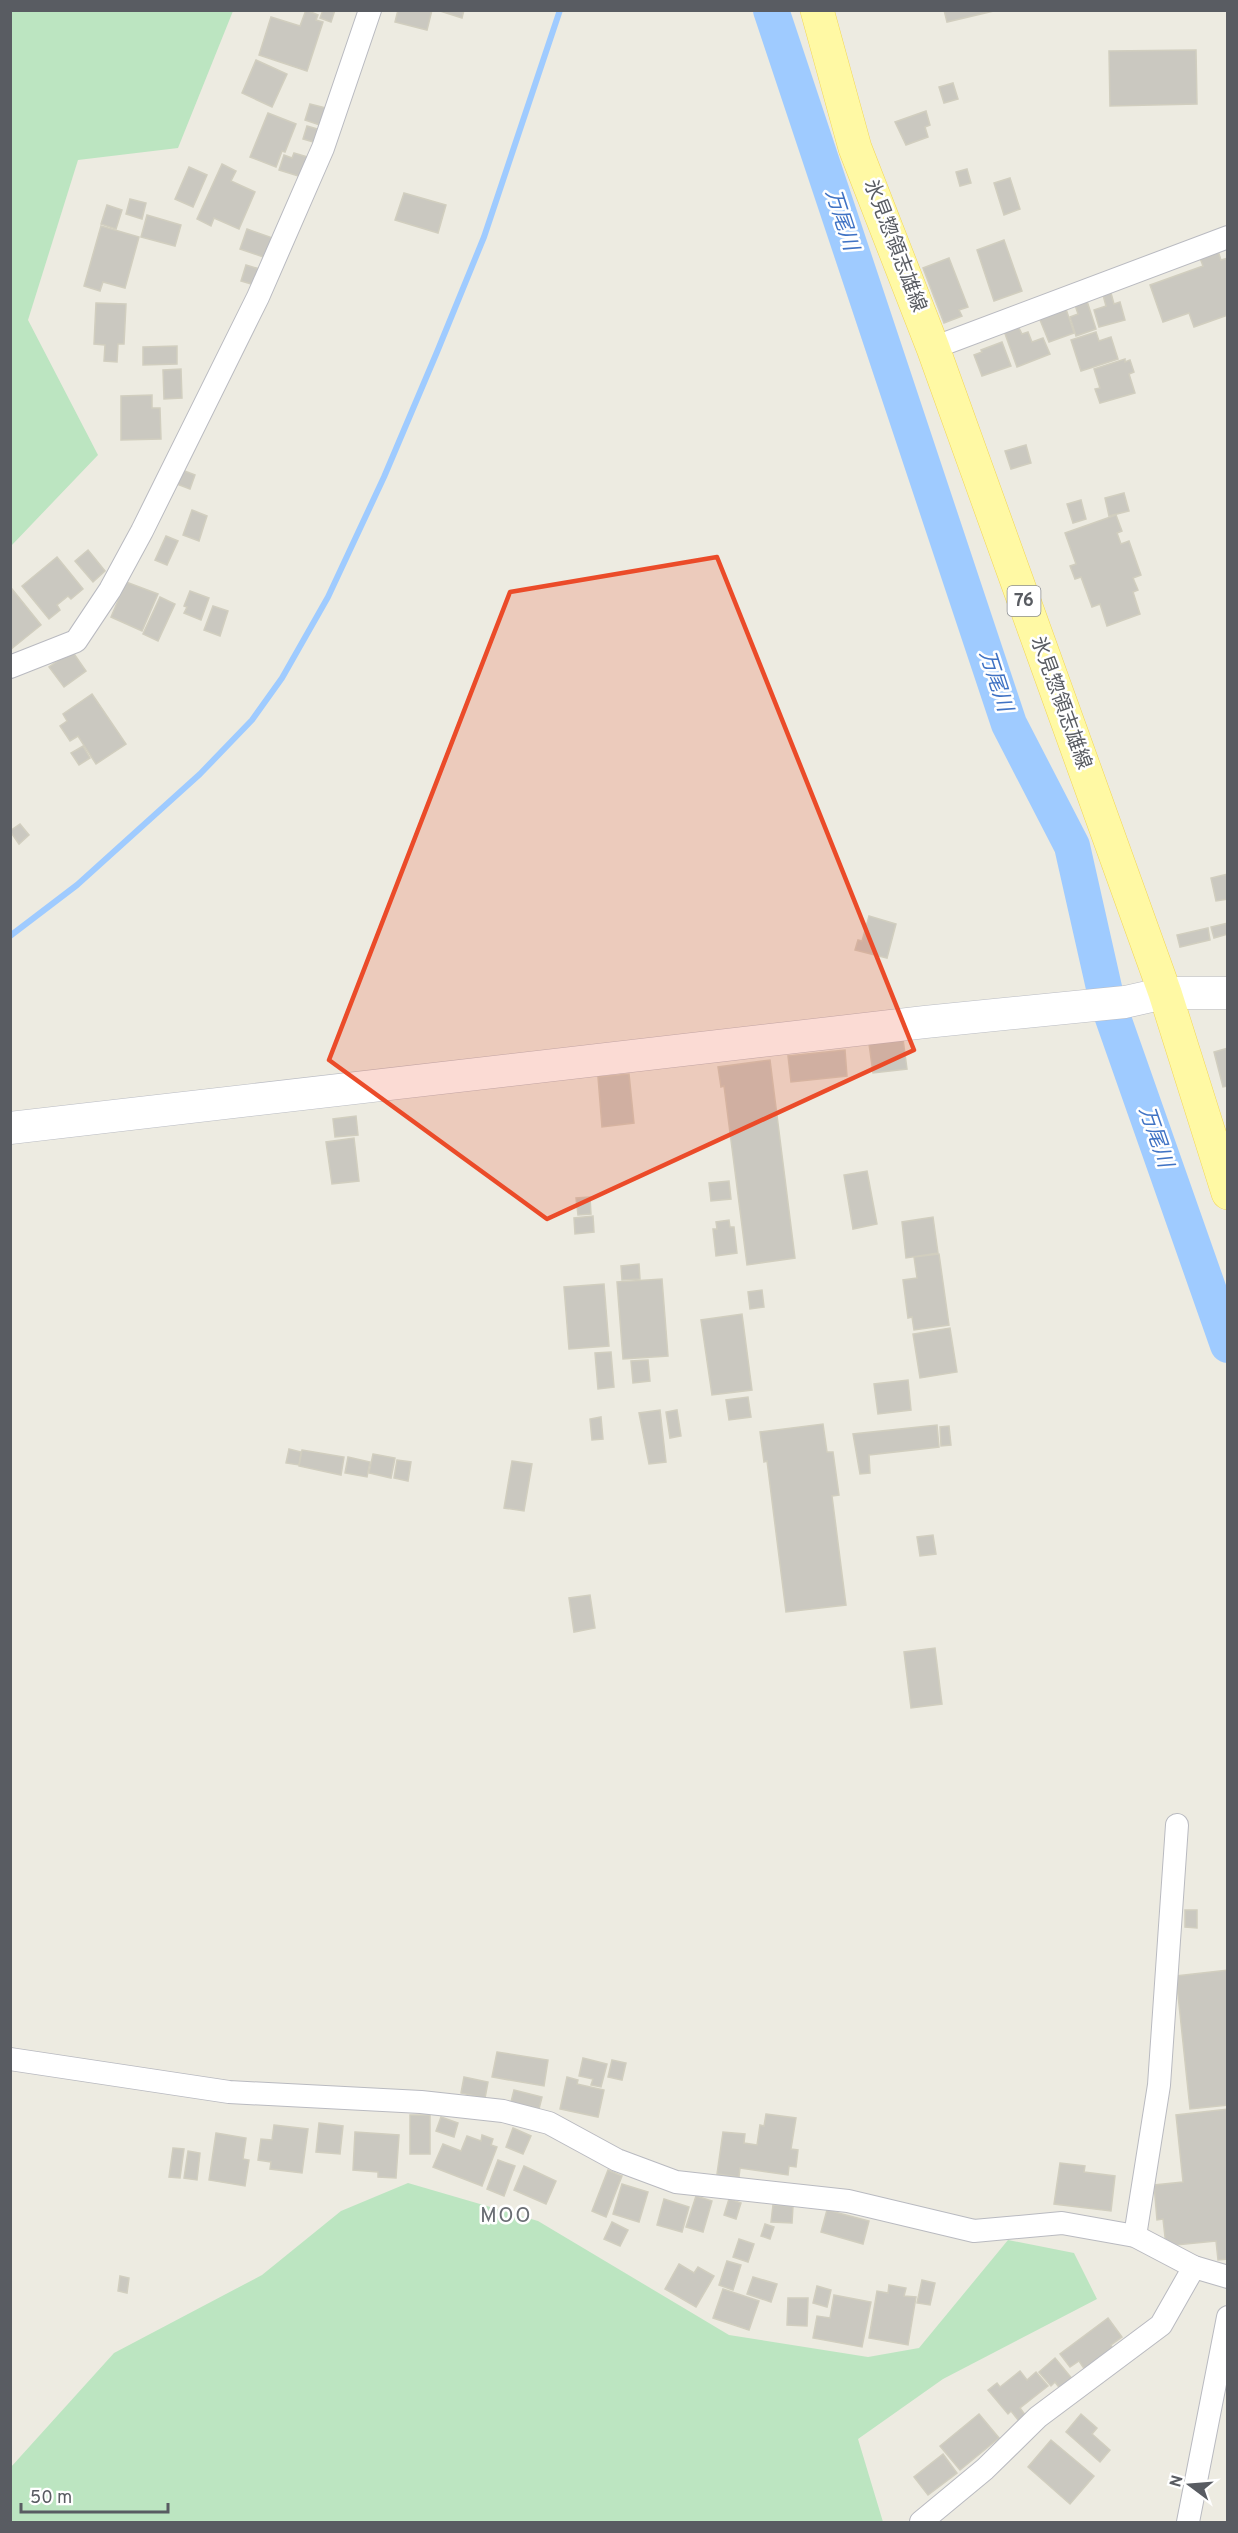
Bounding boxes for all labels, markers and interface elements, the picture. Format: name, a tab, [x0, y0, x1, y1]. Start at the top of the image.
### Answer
street label: 氷見惣領志雄線	[857, 176, 931, 316]
water label: 万尾川	[818, 186, 864, 256]
road number: 76	[1008, 586, 1040, 616]
street label: 氷見惣領志雄線	[1024, 633, 1096, 773]
water label: 万尾川	[972, 647, 1018, 717]
water label: 万尾川	[1132, 1103, 1179, 1173]
district label: MOO	[480, 2203, 532, 2230]
north arrow	[1160, 2455, 1220, 2515]
text: N	[1166, 2473, 1189, 2490]
scale bar	[21, 2476, 168, 2514]
text: 50 m	[30, 2487, 72, 2510]

